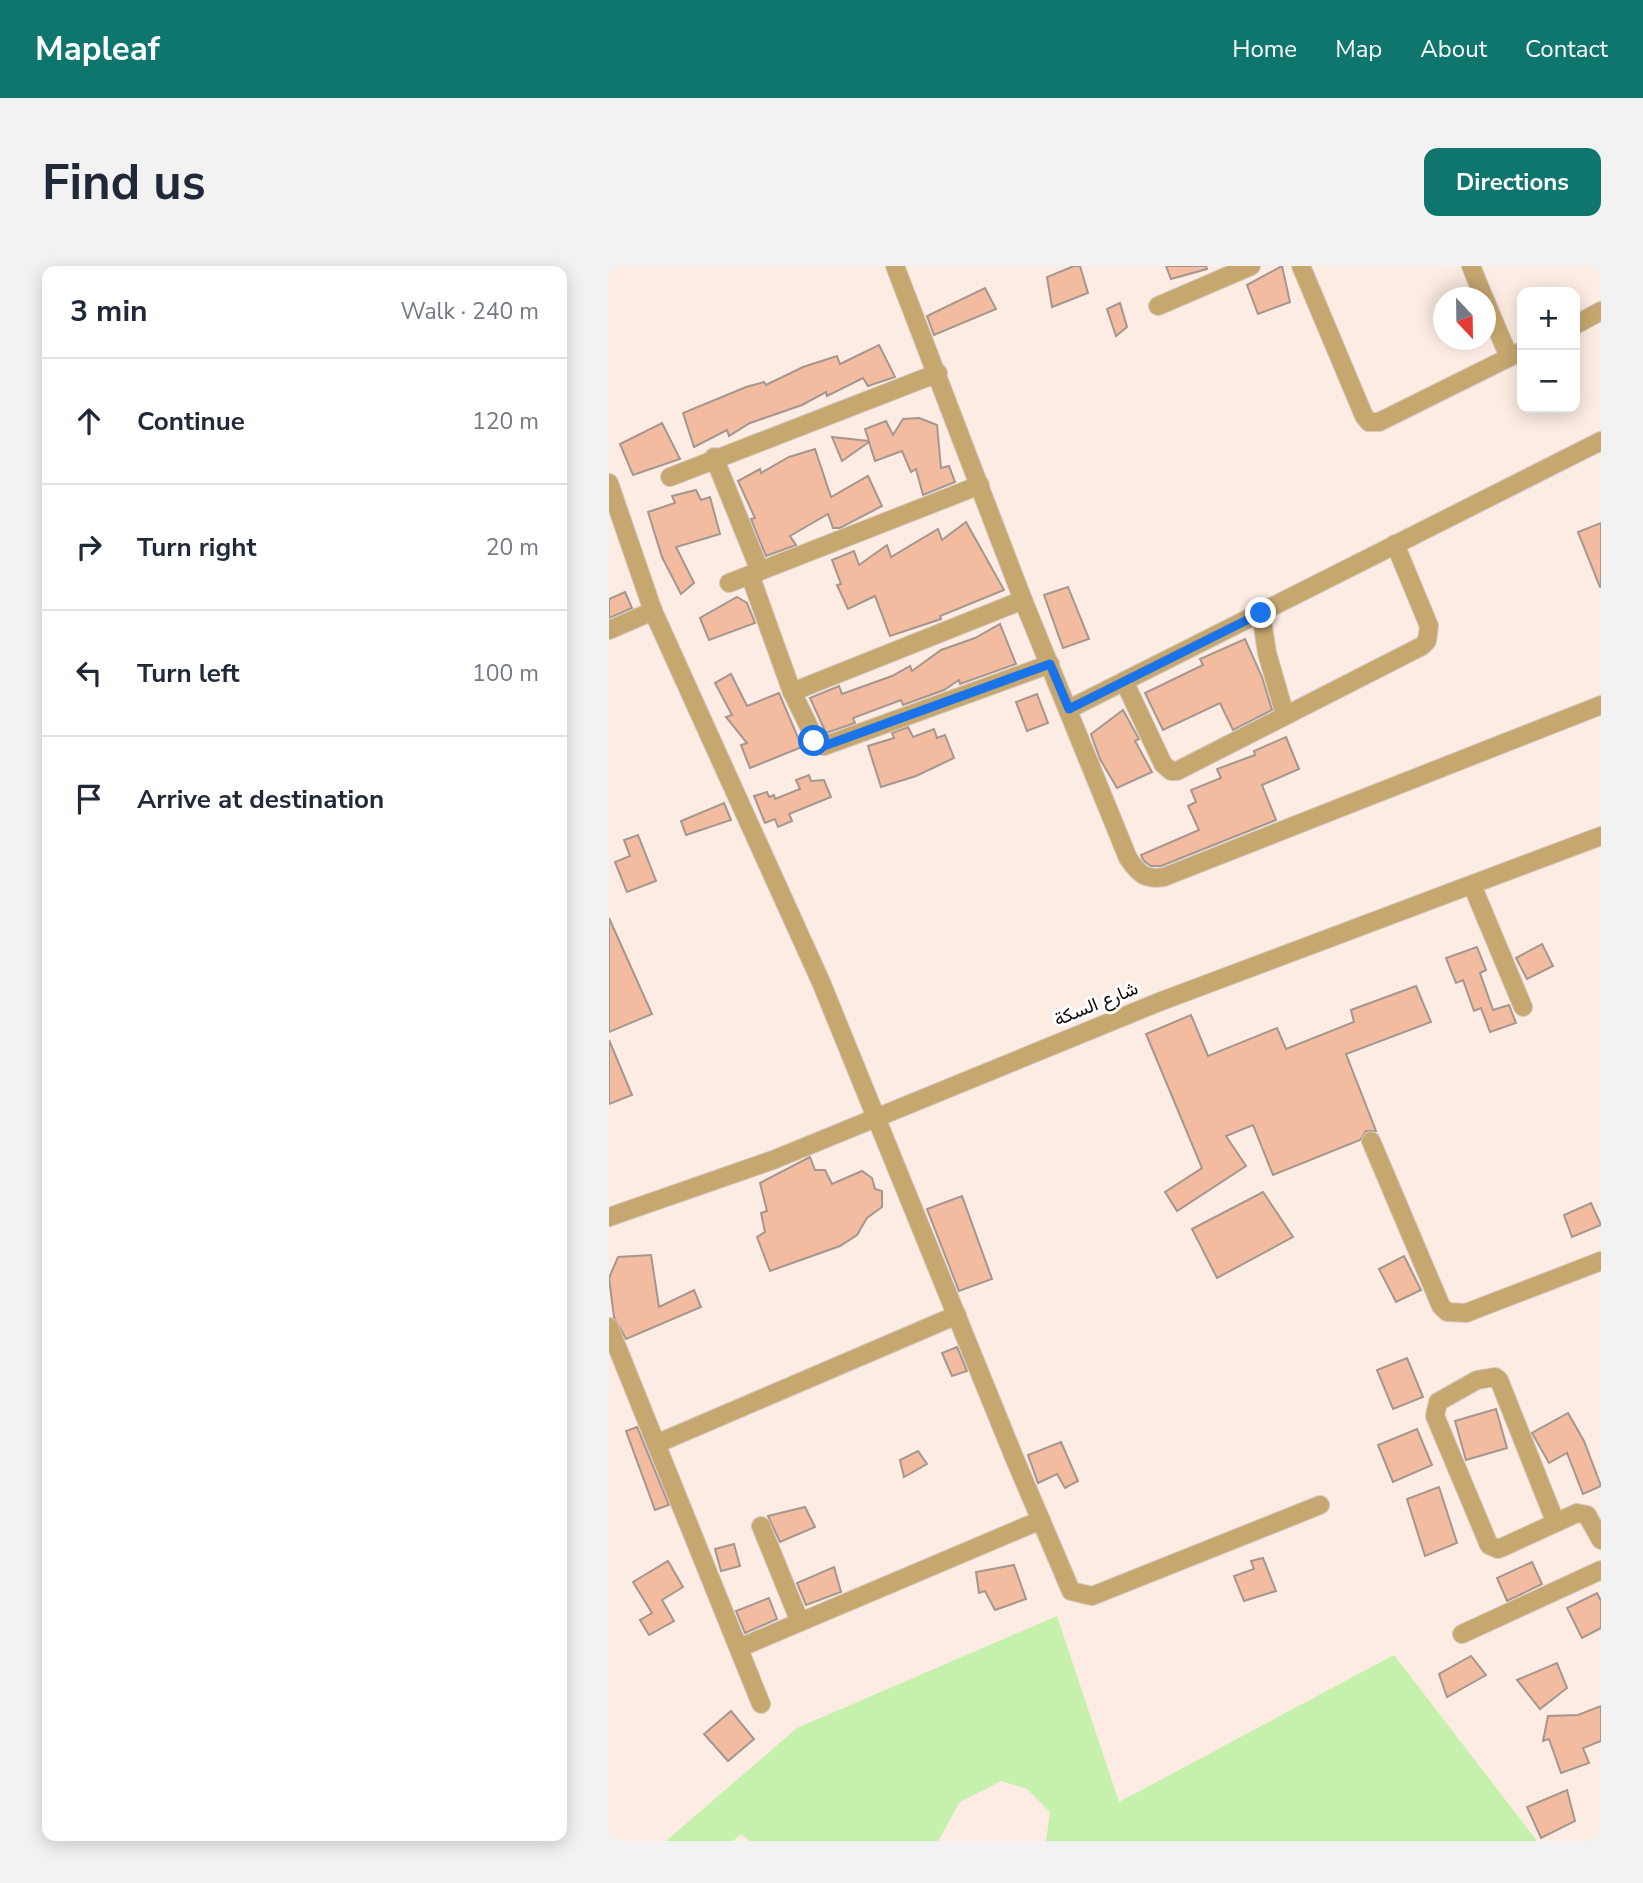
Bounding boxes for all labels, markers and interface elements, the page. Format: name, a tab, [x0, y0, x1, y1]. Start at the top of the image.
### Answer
text: Mapleaf	[35, 27, 160, 72]
text: Home	[1232, 33, 1297, 65]
text: Map	[1335, 33, 1382, 65]
text: About	[1420, 33, 1487, 65]
text: Contact	[1525, 33, 1608, 65]
button: Directions	[1424, 148, 1601, 216]
text: Find us	[42, 149, 206, 216]
north arrow	[1433, 287, 1496, 350]
map controls	[1517, 287, 1580, 413]
button: +	[1517, 287, 1580, 350]
text: 3 min	[70, 291, 148, 332]
text: Walk · 240 m	[400, 296, 539, 327]
button: −	[1517, 350, 1580, 413]
icon: ahead	[70, 402, 108, 440]
text: Continue	[137, 404, 245, 439]
text: 120 m	[472, 406, 539, 437]
icon: right	[70, 528, 108, 566]
text: Turn right	[137, 530, 256, 565]
text: 20 m	[486, 532, 539, 563]
route end	[1245, 597, 1276, 628]
icon: left	[70, 654, 108, 692]
text: Turn left	[137, 656, 240, 691]
text: 100 m	[472, 658, 539, 689]
route start	[798, 725, 829, 756]
icon: arrive	[70, 780, 108, 818]
text: Arrive at destination	[137, 782, 384, 817]
street label: شارع السكة	[1050, 975, 1142, 1033]

